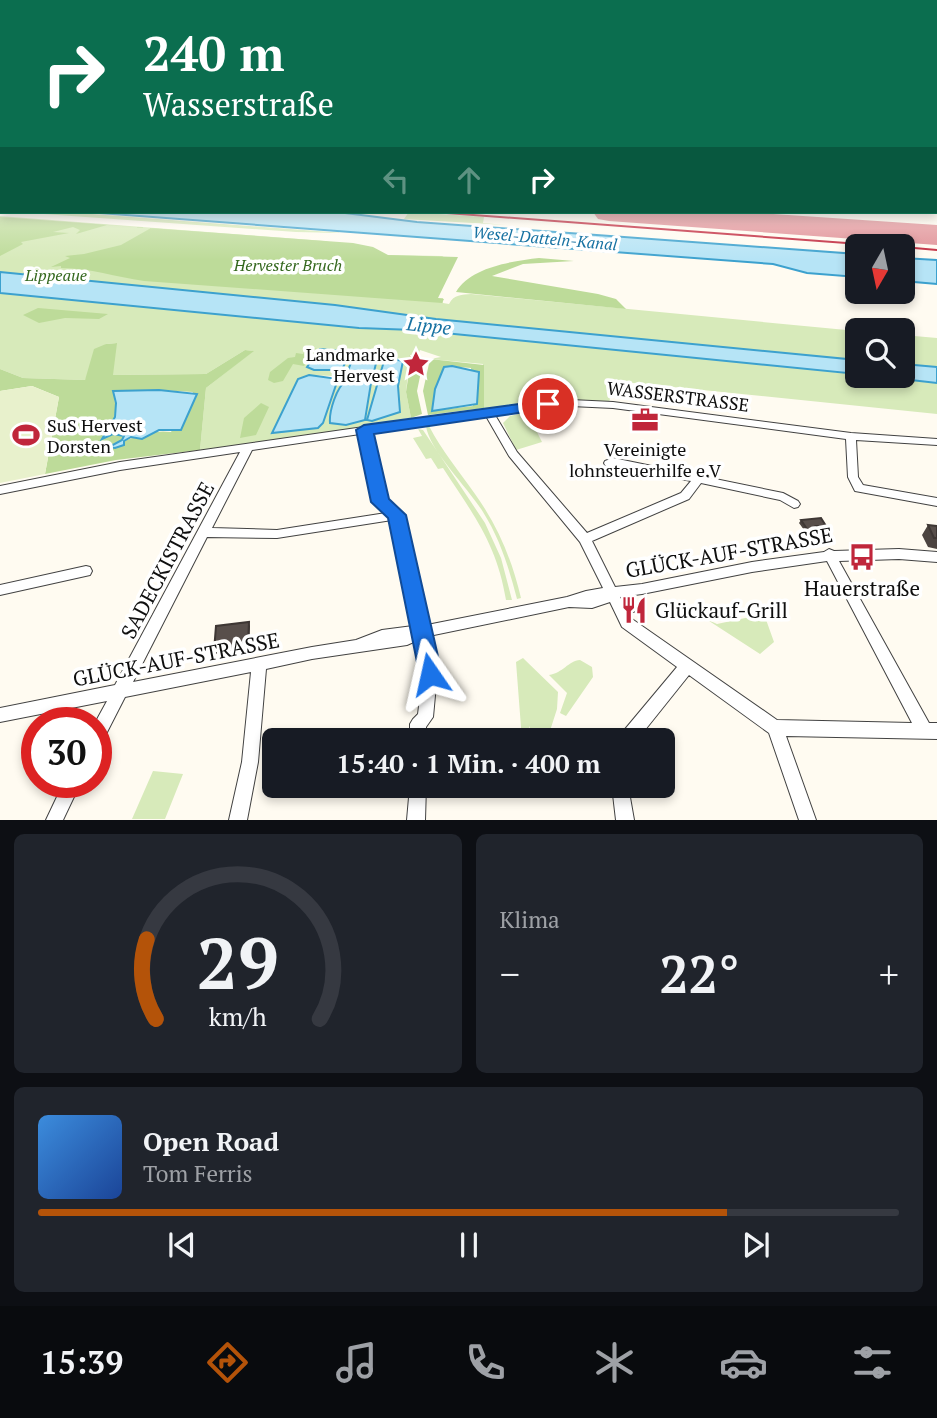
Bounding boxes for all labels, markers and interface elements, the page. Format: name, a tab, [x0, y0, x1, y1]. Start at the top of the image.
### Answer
text: 240 m	[143, 20, 285, 85]
icon: right	[28, 28, 119, 119]
text: Wasserstraße	[143, 83, 334, 125]
icon: left	[377, 161, 415, 199]
icon: ahead	[450, 161, 488, 199]
icon: right	[523, 161, 561, 199]
water label: Wesel-Datteln-Kanal	[472, 221, 619, 255]
north arrow	[845, 234, 915, 304]
map controls	[845, 234, 915, 388]
park label: Hervester Bruch	[233, 254, 342, 276]
park label: Lippeaue	[24, 264, 87, 286]
water label: Lippe	[404, 310, 453, 340]
button: search	[845, 318, 915, 388]
place label: Landmarke Hervest	[306, 342, 395, 387]
place icon: Landmarke Hervest	[401, 349, 431, 379]
pin	[518, 374, 578, 434]
street label: WASSERSTRASSE	[606, 375, 750, 417]
icon: arrive	[529, 385, 567, 423]
office icon: Vereinigte lohnsteuerhilfe e.V	[630, 405, 660, 435]
place label: SuS Hervest Dorsten	[47, 413, 143, 458]
sports icon: SuS Hervest Dorsten	[11, 420, 41, 450]
place label: Vereinigte lohnsteuerhilfe e.V	[569, 437, 722, 482]
street label: SADECKISTRASSE	[114, 477, 220, 643]
street label: GLÜCK-AUF-STRASSE	[623, 520, 835, 584]
bus stop icon: Hauerstraße	[847, 542, 877, 572]
place label: Hauerstraße	[804, 574, 920, 602]
restaurant icon: Glückauf-Grill	[619, 595, 649, 625]
place label: Glückauf-Grill	[655, 596, 788, 624]
street label: GLÜCK-AUF-STRASSE	[70, 625, 282, 693]
position arrow	[393, 637, 467, 711]
speed limit sign: 30	[21, 707, 112, 798]
text: 15:40 · 1 Min. · 400 m	[336, 746, 601, 780]
text: Klima	[500, 904, 560, 935]
text: 29	[197, 914, 279, 1011]
text: 22°	[659, 939, 739, 1008]
text: −	[500, 949, 520, 999]
text: +	[879, 949, 899, 999]
text: km/h	[209, 1000, 267, 1033]
text: Open Road	[143, 1124, 279, 1158]
text: Tom Ferris	[143, 1158, 253, 1189]
icon: previous	[163, 1226, 201, 1264]
icon: pause	[450, 1226, 488, 1264]
icon: next	[737, 1226, 775, 1264]
icon: directions	[203, 1338, 252, 1387]
icon: music	[332, 1338, 381, 1387]
icon: phone	[461, 1338, 510, 1387]
icon: climate	[590, 1338, 639, 1387]
icon: car	[719, 1338, 768, 1387]
icon: filters	[848, 1338, 897, 1387]
text: 15:39	[40, 1341, 123, 1383]

